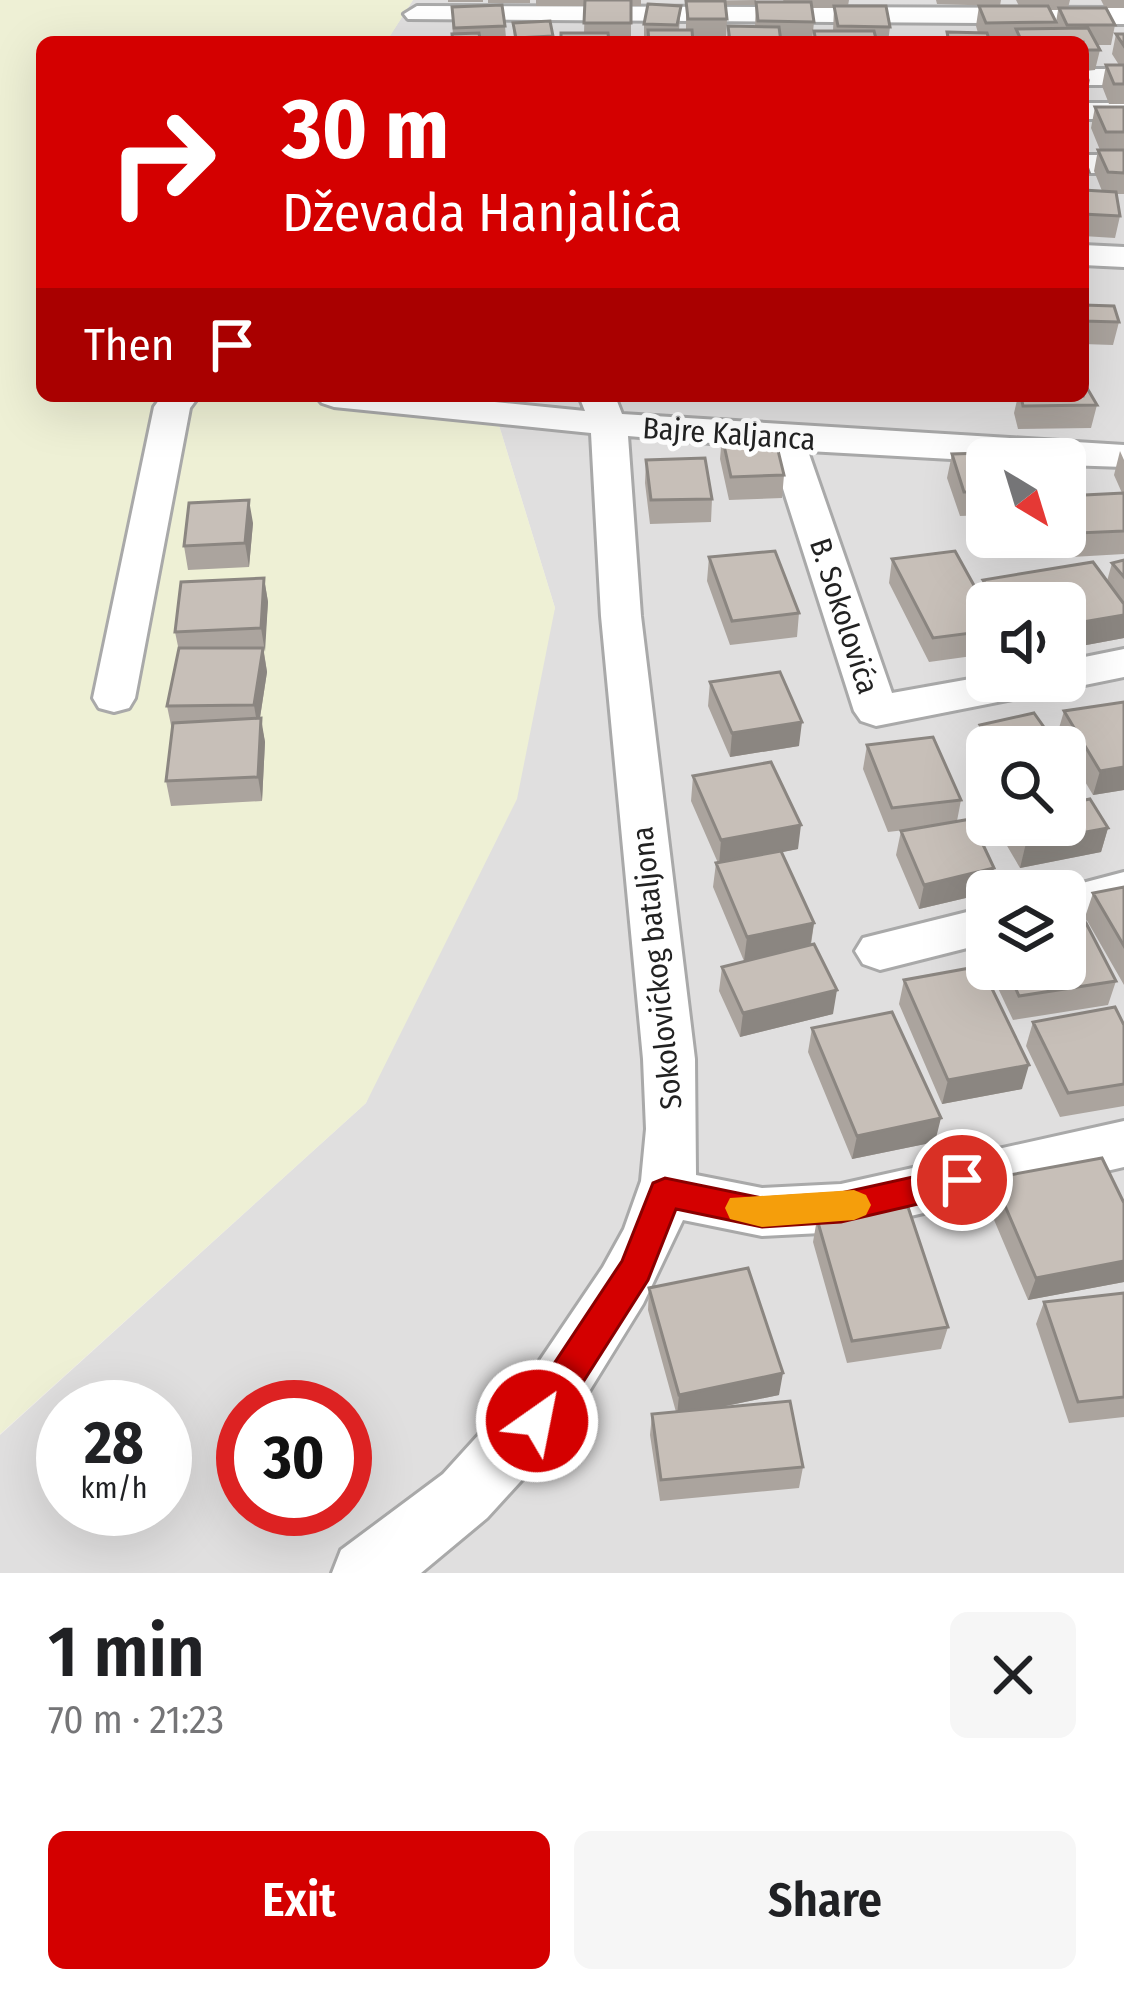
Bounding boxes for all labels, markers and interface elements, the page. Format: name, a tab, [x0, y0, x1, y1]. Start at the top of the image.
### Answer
text: 30 m	[282, 79, 449, 180]
icon: right	[84, 84, 240, 240]
text: Dževada Hanjalića	[282, 181, 682, 245]
icon: arrive	[199, 312, 265, 378]
text: Then	[84, 318, 175, 372]
street label: Bajre Kaljanca	[641, 410, 817, 458]
north arrow	[966, 438, 1086, 558]
map controls	[966, 438, 1086, 990]
street label: B. Sokolovića	[802, 534, 886, 698]
button: sound	[966, 582, 1086, 702]
button: search	[966, 726, 1086, 846]
street label: Sokolovićkog bataljona	[624, 825, 690, 1111]
button: layers	[966, 870, 1086, 990]
pin	[911, 1129, 1013, 1231]
icon: arrive	[929, 1147, 995, 1213]
position arrow	[474, 1358, 600, 1484]
speed limit sign: 30	[216, 1380, 372, 1536]
text: 28	[84, 1407, 144, 1479]
text: km/h	[81, 1470, 147, 1506]
text: 1 min	[48, 1609, 205, 1695]
button: close	[950, 1612, 1076, 1738]
text: 70 m · 21:23	[48, 1697, 224, 1743]
button: Exit	[48, 1831, 550, 1969]
button: Share	[574, 1831, 1076, 1969]

